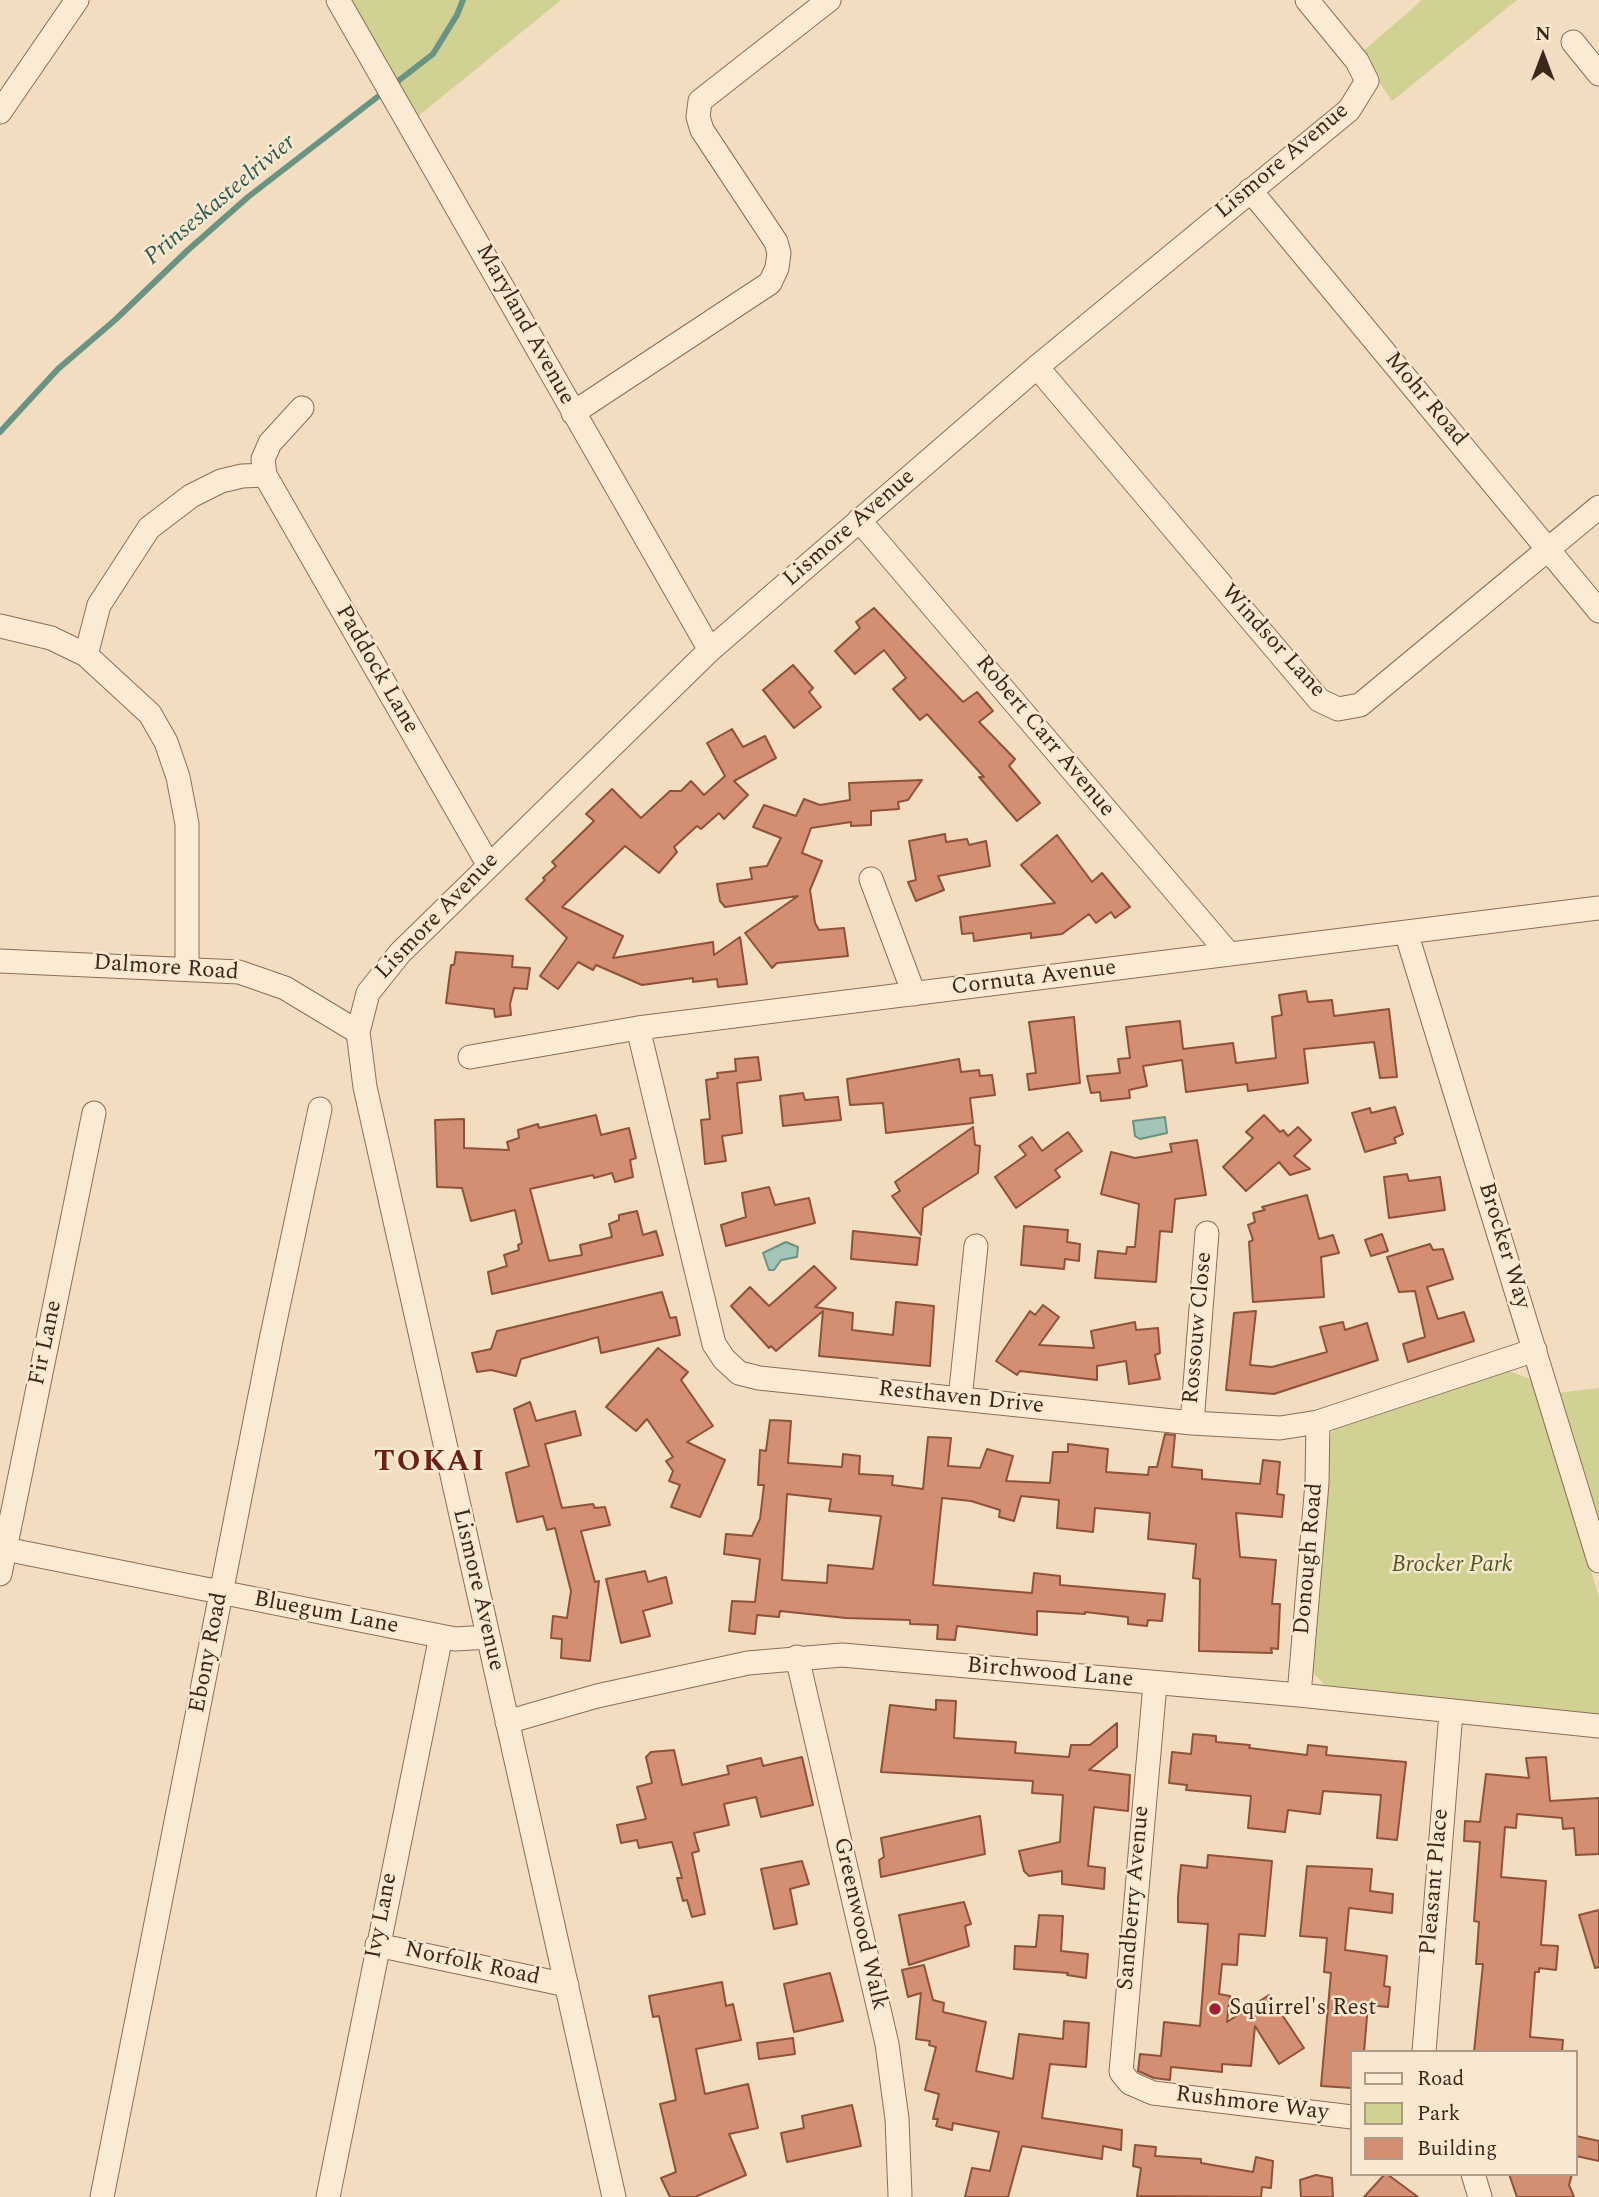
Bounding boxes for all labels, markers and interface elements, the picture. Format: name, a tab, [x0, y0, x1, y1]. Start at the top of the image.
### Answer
text: N	[1535, 20, 1551, 49]
north arrow	[1508, 21, 1578, 91]
street label: Lismore Avenue	[1211, 98, 1355, 226]
water label: Prinseskasteelrivier	[139, 129, 303, 273]
street label: Maryland Avenue	[468, 240, 580, 410]
street label: Mohr Road	[1378, 347, 1472, 453]
street label: Lismore Avenue	[778, 464, 922, 594]
street label: Windsor Lane	[1214, 580, 1330, 704]
street label: Paddock Lane	[328, 601, 424, 739]
street label: Robert Carr Avenue	[968, 651, 1120, 823]
street label: Lismore Avenue	[370, 848, 506, 986]
street label: Dalmore Road	[92, 950, 240, 988]
street label: Cornuta Avenue	[950, 955, 1118, 1003]
street label: Brocker Way	[1471, 1180, 1535, 1312]
street label: Rossouw Close	[1179, 1251, 1219, 1405]
street label: Fir Lane	[25, 1298, 69, 1388]
street label: Resthaven Drive	[877, 1377, 1045, 1421]
district label: TOKAI	[374, 1446, 486, 1482]
street label: Donough Road	[1290, 1482, 1330, 1636]
street label: Lismore Avenue	[445, 1506, 509, 1674]
park label: Brocker Park	[1391, 1552, 1513, 1580]
street label: Bluegum Lane	[251, 1586, 401, 1642]
street label: Ebony Road	[185, 1590, 235, 1716]
street label: Birchwood Lane	[966, 1653, 1134, 1695]
street label: Sandberry Avenue	[1113, 1805, 1157, 1991]
street label: Pleasant Place	[1416, 1807, 1456, 1957]
street label: Greenwood Walk	[826, 1835, 892, 2013]
street label: Ivy Lane	[361, 1871, 405, 1961]
street label: Norfolk Road	[402, 1937, 542, 1993]
place label: Squirrel's Rest	[1229, 1995, 1376, 2023]
marker: Squirrel's Rest	[1207, 2001, 1223, 2017]
legend	[1350, 2050, 1578, 2176]
text: Road	[1417, 2063, 1464, 2095]
street label: Rushmore Way	[1174, 2082, 1330, 2128]
text: Park	[1417, 2098, 1460, 2130]
text: Building	[1417, 2133, 1497, 2165]

